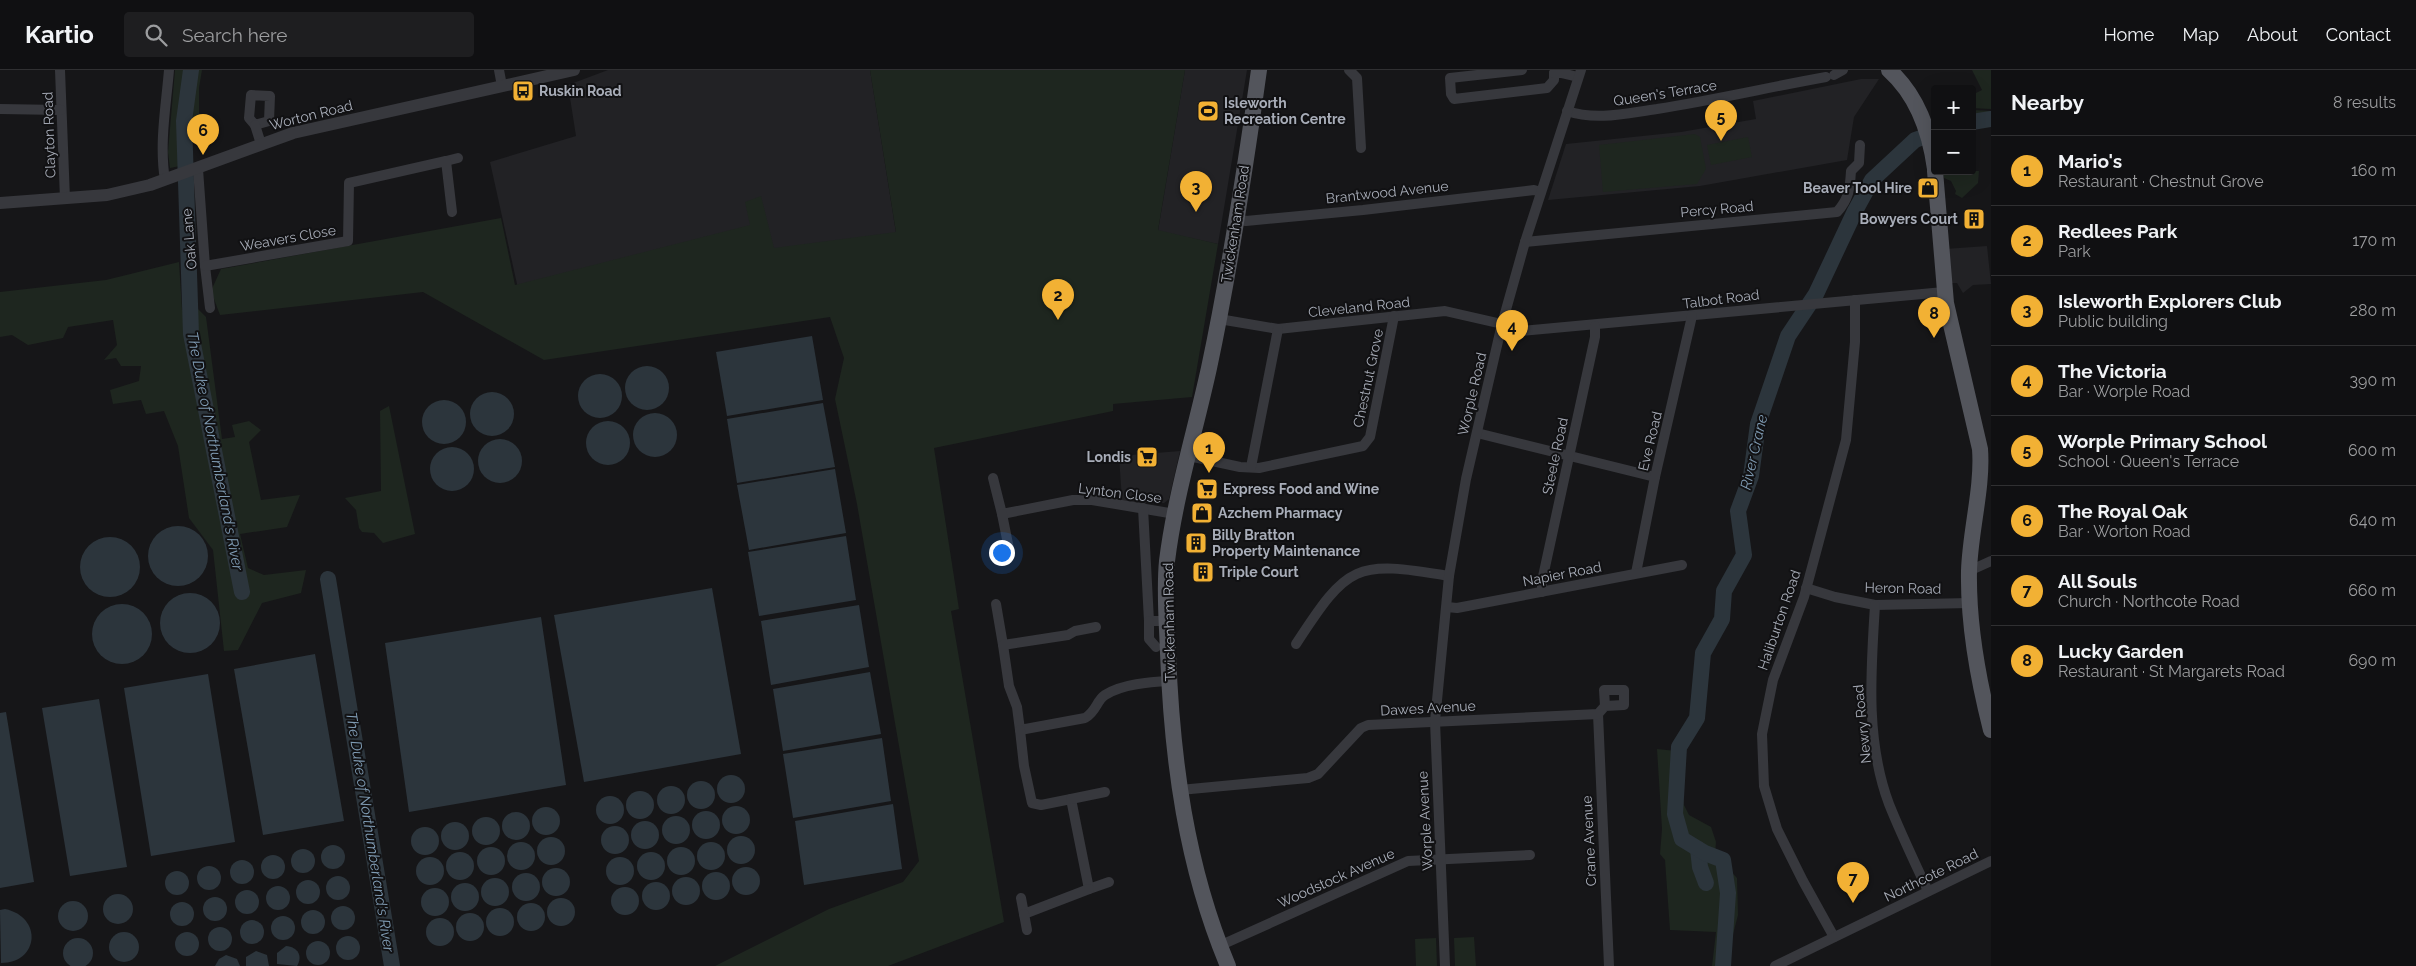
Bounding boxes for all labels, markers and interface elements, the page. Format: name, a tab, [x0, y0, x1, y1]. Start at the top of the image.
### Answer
search box	[124, 12, 474, 57]
text: Kartio	[25, 20, 94, 49]
icon: search	[142, 21, 170, 49]
text: Search here	[182, 24, 287, 46]
text: Home	[2103, 24, 2154, 45]
text: Map	[2182, 24, 2219, 45]
text: About	[2247, 24, 2298, 45]
text: Contact	[2326, 24, 2391, 45]
street label: Queen's Terrace	[1612, 77, 1718, 109]
bus stop icon: Ruskin Road	[511, 79, 535, 103]
place label: Ruskin Road	[539, 83, 622, 99]
map controls	[1931, 85, 1976, 175]
button: +	[1931, 85, 1976, 130]
text: Nearby	[2011, 90, 2084, 115]
street label: Clayton Road	[39, 91, 59, 179]
text: 8 results	[2333, 93, 2396, 112]
place label: Isleworth Recreation Centre	[1224, 95, 1346, 127]
street label: Worton Road	[268, 97, 354, 133]
sports icon: Isleworth Recreation Centre	[1196, 99, 1220, 123]
pin: 5	[1705, 100, 1737, 141]
pin: 6	[187, 114, 219, 155]
button: −	[1931, 130, 1976, 175]
text: Mario's	[2058, 150, 2122, 172]
text: 1	[2023, 161, 2031, 180]
text: 160 m	[2351, 161, 2396, 180]
street label: Twickenham Road	[1218, 164, 1252, 284]
pin: 3	[1180, 171, 1212, 212]
text: Restaurant · Chestnut Grove	[2058, 172, 2264, 191]
shop icon: Beaver Tool Hire	[1916, 176, 1940, 200]
street label: Brantwood Avenue	[1325, 178, 1449, 206]
place label: Beaver Tool Hire	[1803, 180, 1913, 196]
street label: Percy Road	[1680, 198, 1754, 220]
building icon: Bowyers Court	[1962, 207, 1986, 231]
street label: Oak Lane	[178, 208, 200, 270]
place label: Bowyers Court	[1859, 211, 1959, 227]
text: Redlees Park	[2058, 220, 2177, 242]
street label: Weavers Close	[239, 222, 337, 254]
text: 2	[2022, 231, 2032, 250]
text: 170 m	[2352, 231, 2396, 250]
text: Park	[2058, 242, 2091, 261]
pin: 2	[1042, 279, 1074, 320]
street label: Talbot Road	[1682, 286, 1760, 312]
text: Isleworth Explorers Club	[2058, 290, 2281, 312]
street label: Cleveland Road	[1307, 294, 1411, 320]
pin: 8	[1918, 297, 1950, 338]
text: 3	[2023, 301, 2031, 320]
text: 280 m	[2350, 301, 2396, 320]
pin: 4	[1496, 310, 1528, 351]
text: Public building	[2058, 312, 2168, 331]
street label: Chestnut Grove	[1350, 327, 1386, 429]
water label: The Duke of Northumberland's River	[183, 330, 247, 573]
street label: Worple Road	[1455, 351, 1489, 437]
text: The Victoria	[2058, 360, 2167, 382]
text: 4	[2022, 371, 2032, 390]
text: 390 m	[2350, 371, 2396, 390]
text: Bar · Worple Road	[2058, 382, 2190, 401]
street label: Eve Road	[1635, 410, 1665, 472]
water label: River Crane	[1737, 413, 1771, 491]
street label: Steele Road	[1539, 416, 1571, 496]
text: Worple Primary School	[2058, 430, 2267, 452]
pin: 1	[1193, 432, 1225, 473]
text: 5	[2023, 441, 2031, 460]
text: 600 m	[2348, 441, 2396, 460]
supermarket icon: Londis	[1135, 445, 1159, 469]
place label: Londis	[1086, 449, 1131, 465]
text: School · Queen's Terrace	[2058, 452, 2239, 471]
supermarket icon: Express Food and Wine	[1195, 477, 1219, 501]
street label: Lynton Close	[1077, 480, 1163, 506]
place label: Express Food and Wine	[1223, 481, 1380, 497]
text: The Royal Oak	[2058, 500, 2188, 522]
shop icon: Azchem Pharmacy	[1190, 501, 1214, 525]
place label: Azchem Pharmacy	[1218, 505, 1343, 521]
text: 6	[2022, 511, 2032, 530]
text: 640 m	[2349, 511, 2396, 530]
text: Bar · Worton Road	[2058, 522, 2191, 541]
place label: Billy Bratton Property Maintenance	[1212, 527, 1361, 559]
building icon: Billy Bratton Property Maintenance	[1184, 531, 1208, 555]
your location	[989, 540, 1015, 566]
street label: Napier Road	[1521, 559, 1603, 589]
building icon: Triple Court	[1191, 560, 1215, 584]
street label: Twickenham Road	[1160, 562, 1178, 682]
place label: Triple Court	[1219, 564, 1299, 580]
street label: Haliburton Road	[1754, 568, 1804, 672]
text: All Souls	[2058, 570, 2137, 592]
street label: Heron Road	[1864, 579, 1942, 597]
text: 7	[2023, 581, 2031, 600]
text: 660 m	[2348, 581, 2396, 600]
text: Church · Northcote Road	[2058, 592, 2240, 611]
text: Lucky Garden	[2058, 640, 2184, 662]
text: 8	[2022, 651, 2032, 670]
text: 690 m	[2348, 651, 2396, 670]
text: Restaurant · St Margarets Road	[2058, 662, 2285, 681]
street label: Newry Road	[1850, 684, 1874, 764]
street label: Dawes Avenue	[1380, 698, 1476, 718]
water label: The Duke of Northumberland's River	[342, 711, 398, 954]
street label: Worple Avenue	[1414, 771, 1436, 871]
street label: Crane Avenue	[1579, 795, 1599, 887]
street label: Woodstock Avenue	[1275, 845, 1397, 911]
street label: Northcote Road	[1881, 845, 1981, 905]
pin: 7	[1837, 862, 1869, 903]

